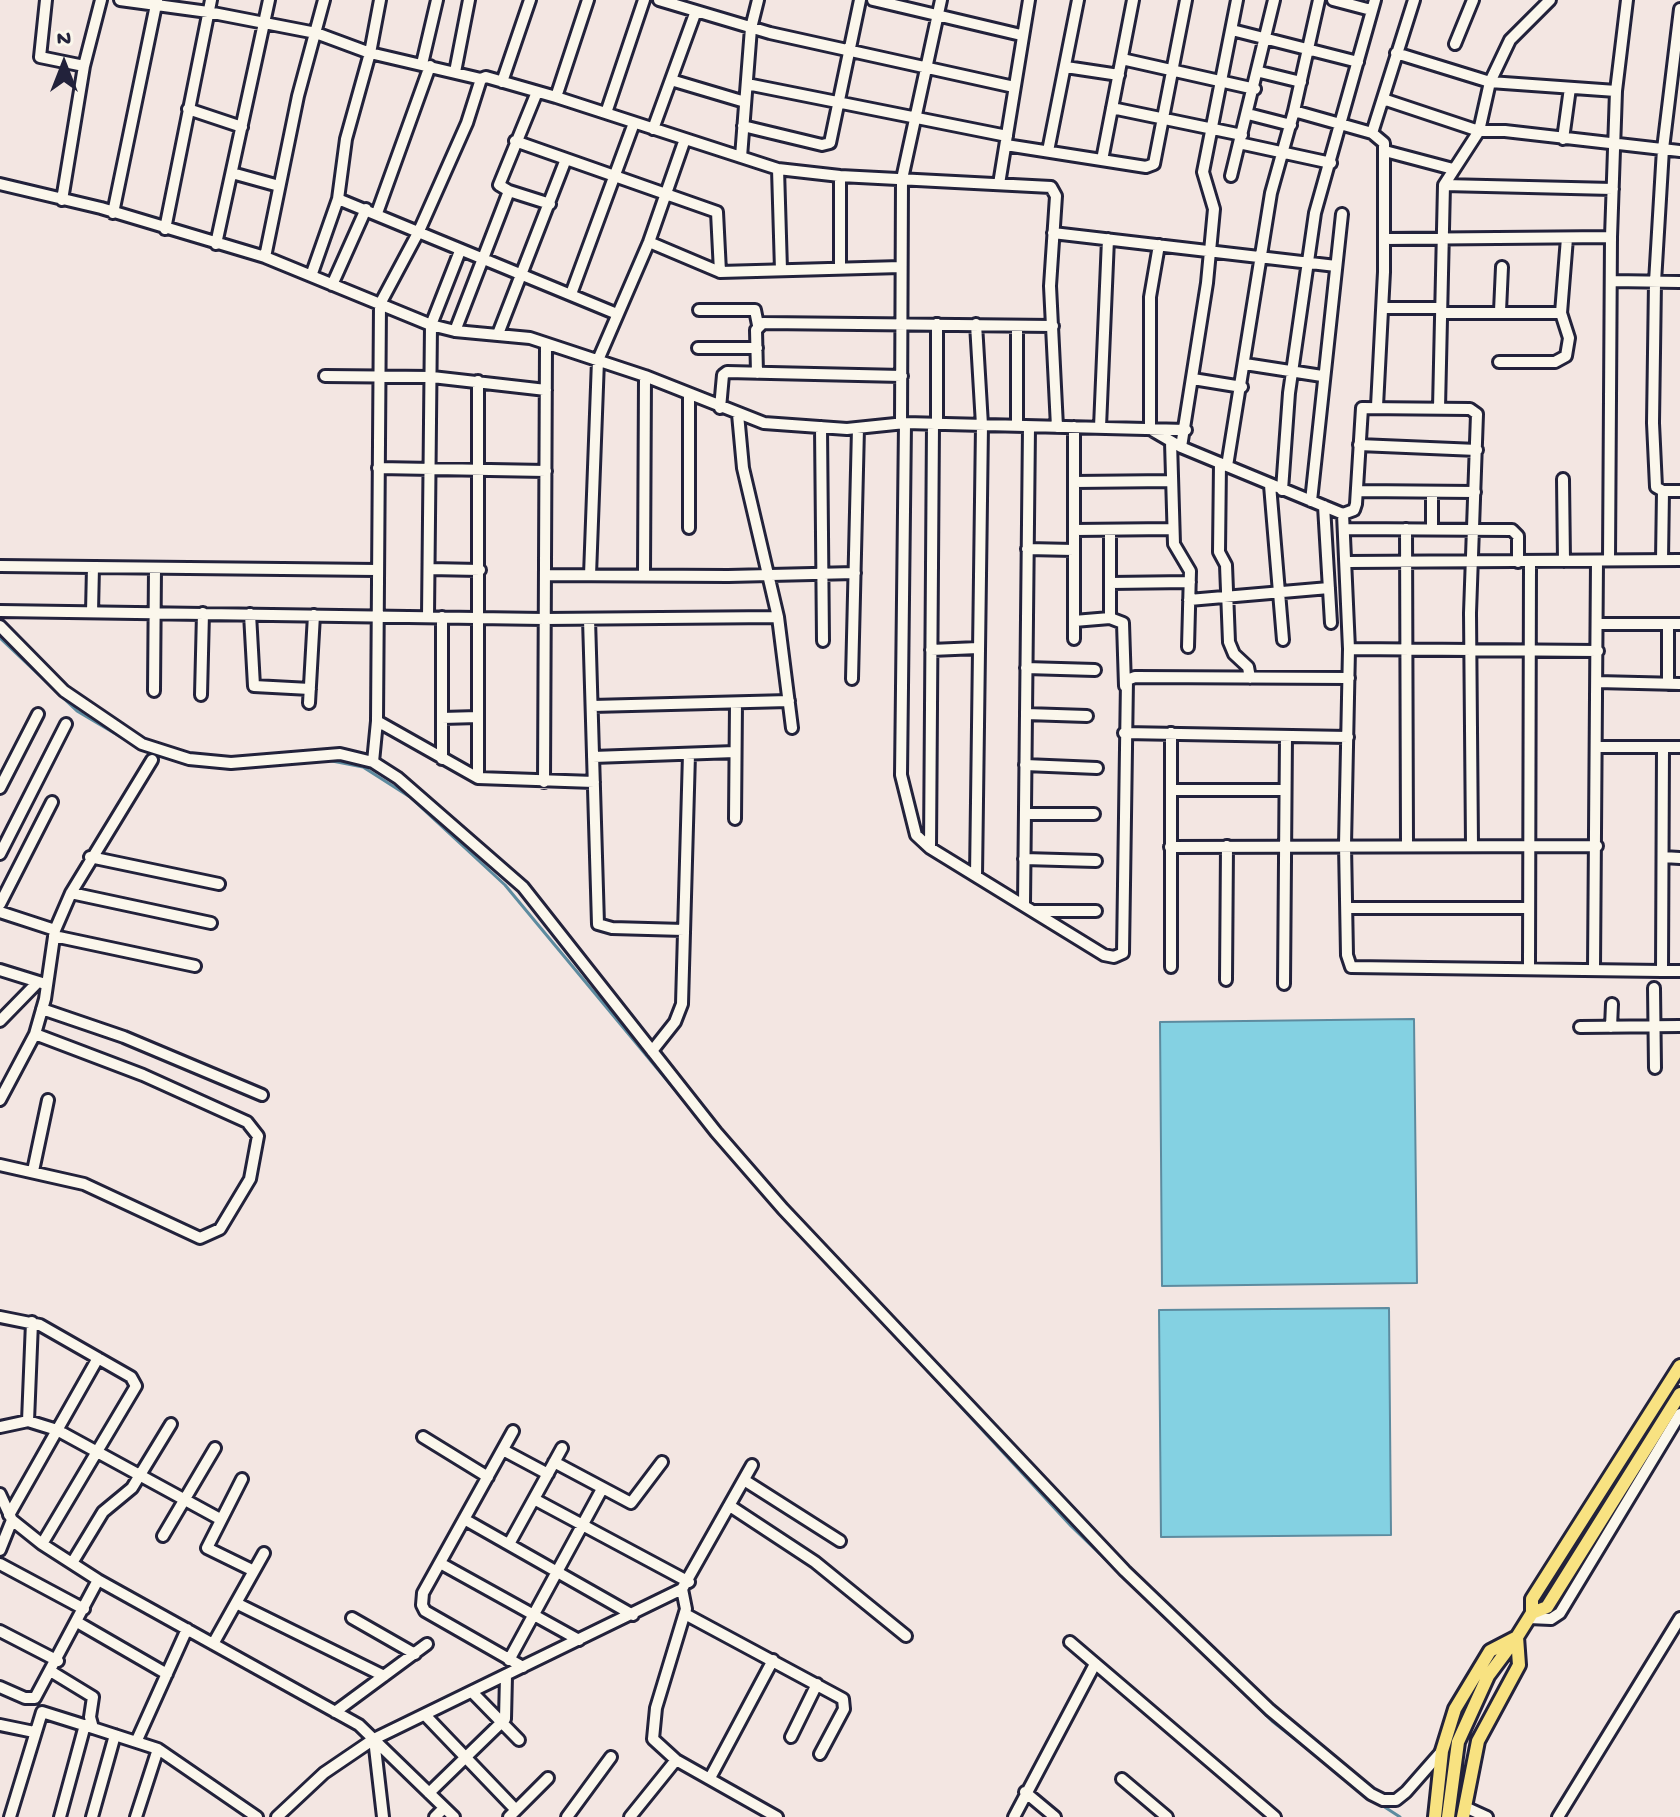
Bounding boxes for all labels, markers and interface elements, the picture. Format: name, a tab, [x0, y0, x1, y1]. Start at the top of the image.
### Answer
north arrow	[24, 24, 104, 104]
text: N	[57, 27, 71, 53]

